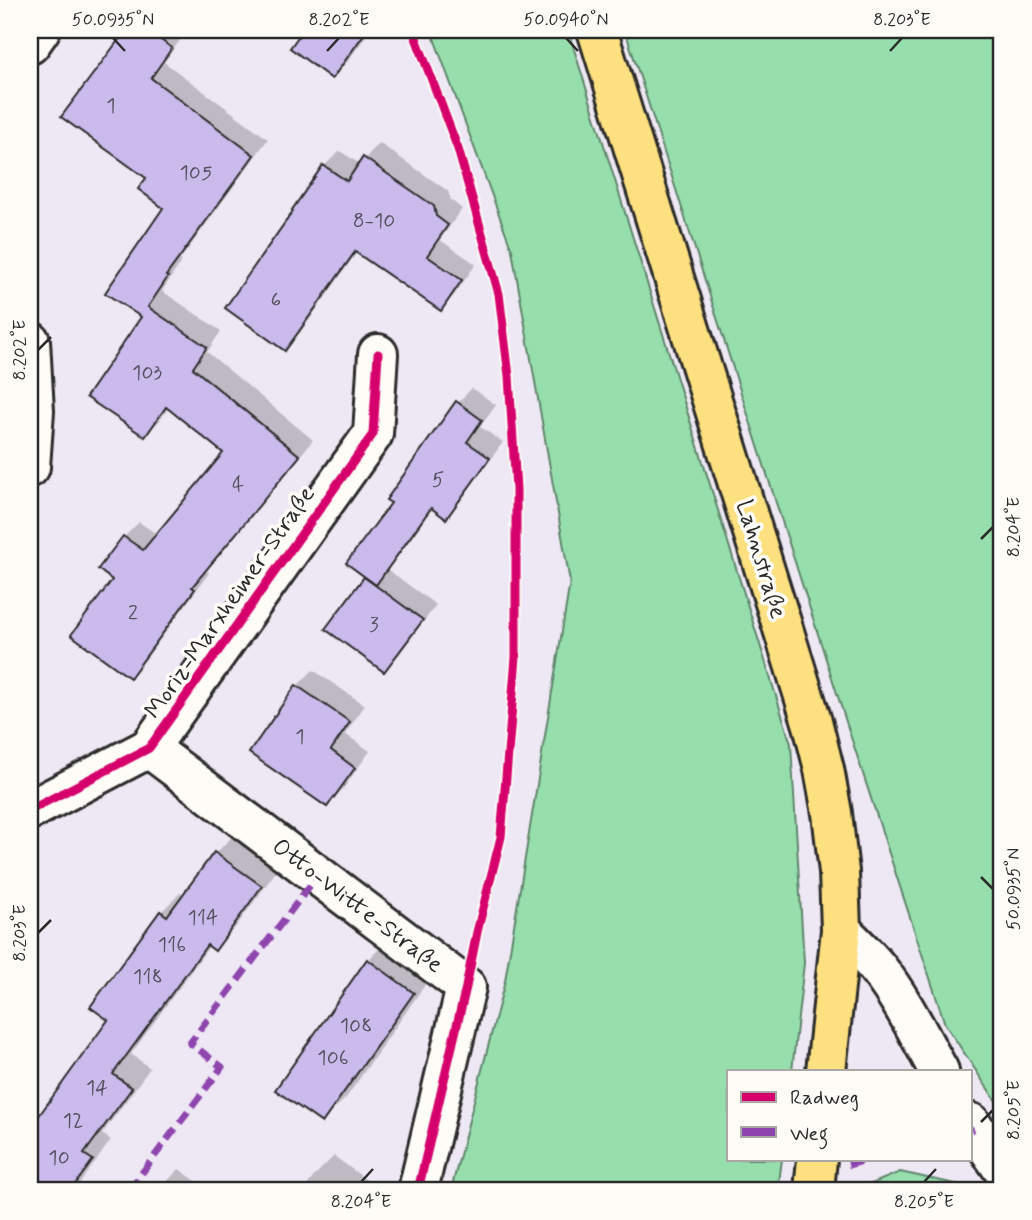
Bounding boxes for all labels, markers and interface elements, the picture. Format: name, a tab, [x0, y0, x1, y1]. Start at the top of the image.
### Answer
text: 50.0935°N	[72, 8, 154, 32]
text: 8.202°E	[309, 8, 369, 32]
text: 50.0940°N	[524, 8, 608, 32]
text: 8.203°E	[873, 8, 931, 32]
house number: 1	[106, 92, 116, 120]
house number: 105	[179, 159, 213, 187]
house number: 8-10	[353, 207, 395, 235]
house number: 6	[271, 286, 281, 314]
text: 8.202°E	[8, 320, 32, 380]
house number: 103	[132, 359, 162, 387]
house number: 5	[432, 466, 444, 494]
house number: 4	[232, 471, 244, 499]
street label: Moriz-Marxheimer-Straße	[138, 480, 323, 725]
street label: Lahnstraße	[728, 496, 793, 623]
text: 8.204°E	[1002, 497, 1026, 557]
house number: 2	[128, 599, 138, 627]
house number: 3	[369, 611, 379, 639]
house number: 1	[295, 723, 305, 751]
street label: Otto-Witte-Straße	[265, 832, 449, 981]
text: 50.0935°N	[1002, 848, 1026, 930]
text: 8.203°E	[8, 904, 32, 962]
house number: 114	[188, 904, 218, 932]
house number: 116	[158, 931, 186, 959]
house number: 118	[133, 963, 163, 991]
house number: 108	[340, 1012, 372, 1040]
house number: 106	[317, 1044, 349, 1072]
legend	[727, 1070, 972, 1160]
house number: 14	[86, 1074, 108, 1102]
text: 8.205°E	[1002, 1080, 1026, 1140]
text: Radweg	[790, 1084, 859, 1112]
house number: 12	[63, 1107, 83, 1135]
text: Weg	[790, 1120, 828, 1150]
house number: 10	[48, 1144, 70, 1172]
text: 8.204°E	[331, 1190, 391, 1214]
text: 8.205°E	[894, 1190, 954, 1214]

